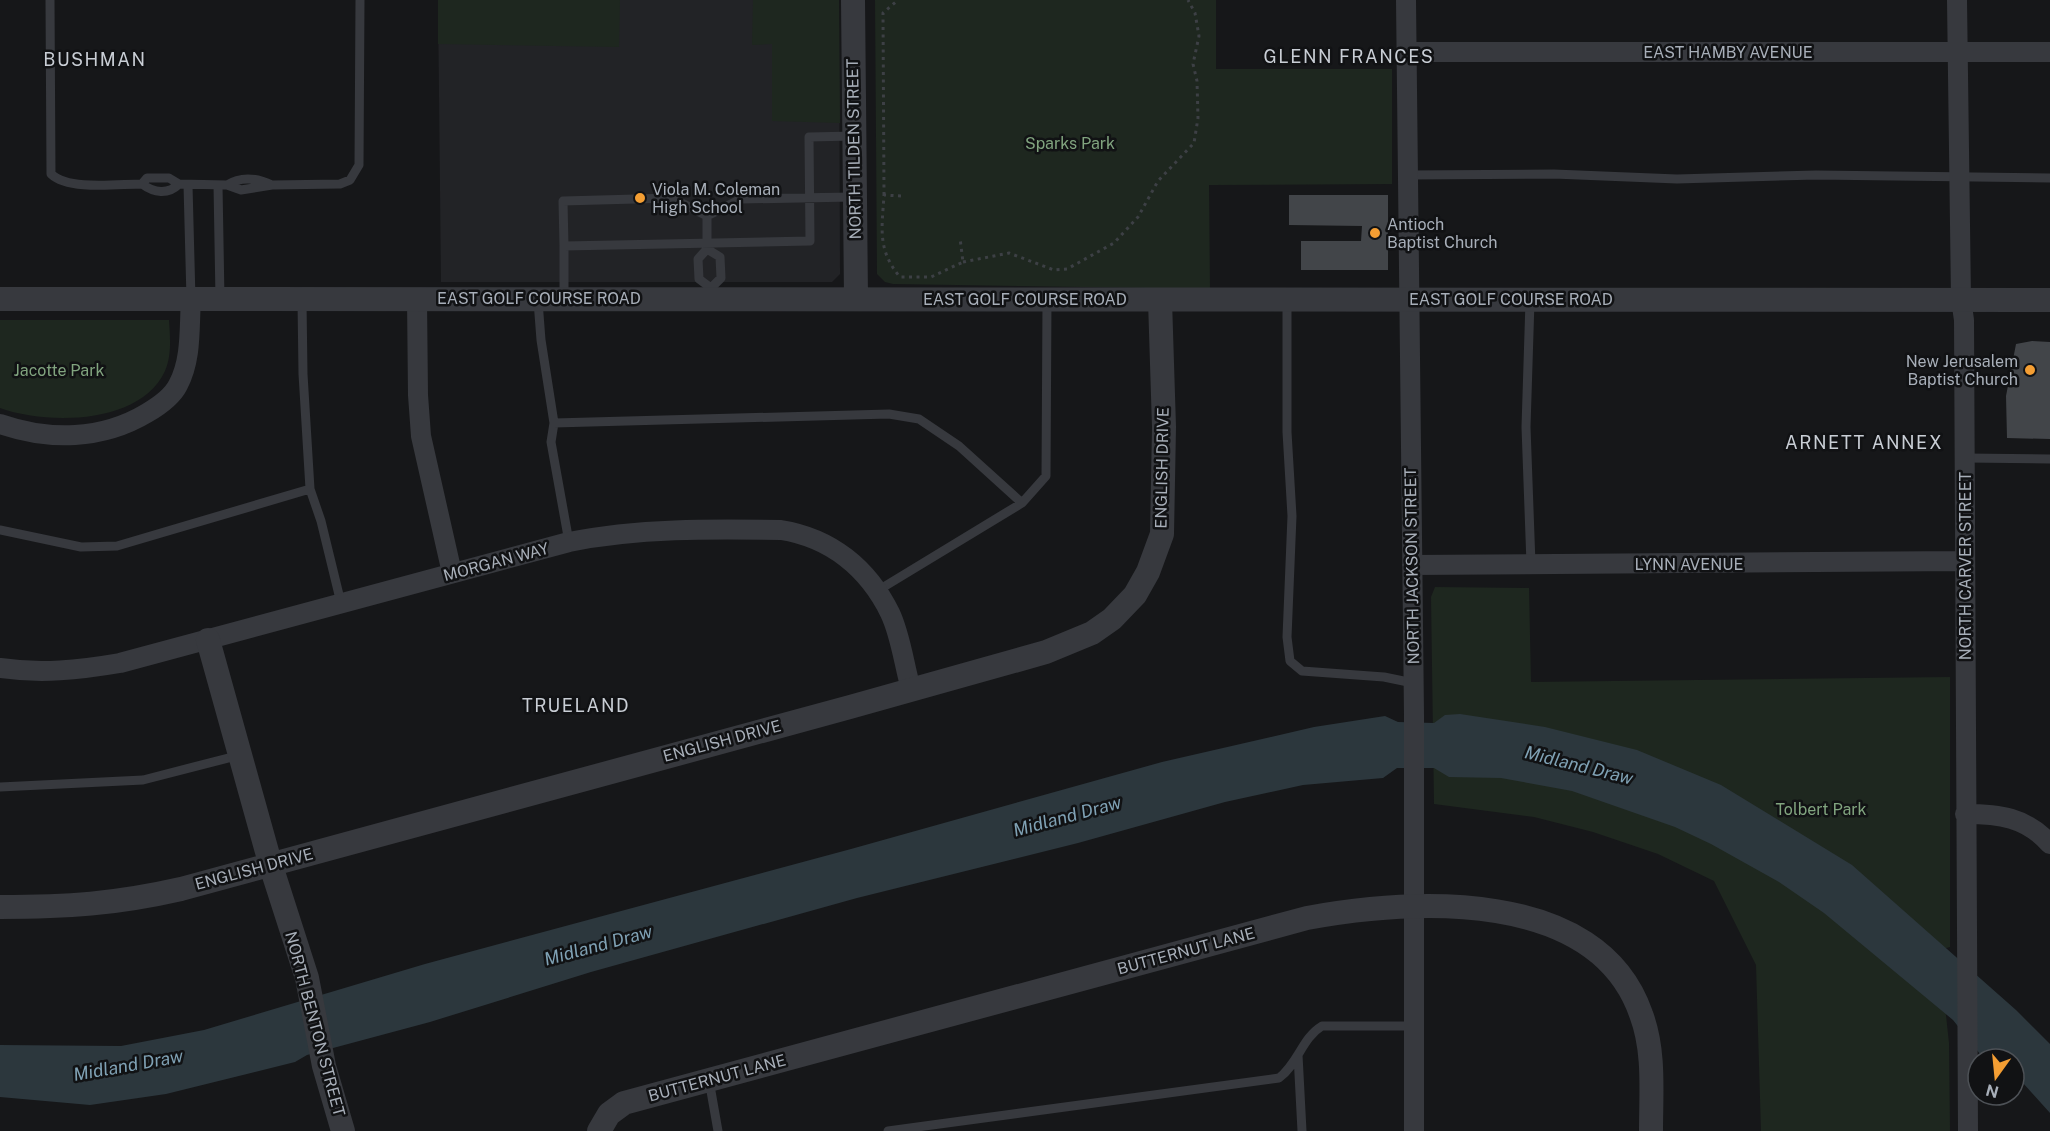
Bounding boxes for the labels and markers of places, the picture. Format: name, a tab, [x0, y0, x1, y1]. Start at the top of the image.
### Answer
place label: Viola M. Coleman High School	[652, 180, 780, 217]
marker: Viola M. Coleman High School	[633, 191, 647, 205]
place label: Antioch Baptist Church	[1387, 215, 1498, 252]
marker: Antioch Baptist Church	[1368, 226, 1382, 240]
place label: New Jerusalem Baptist Church	[1906, 352, 2018, 389]
marker: New Jerusalem Baptist Church	[2023, 363, 2037, 377]

